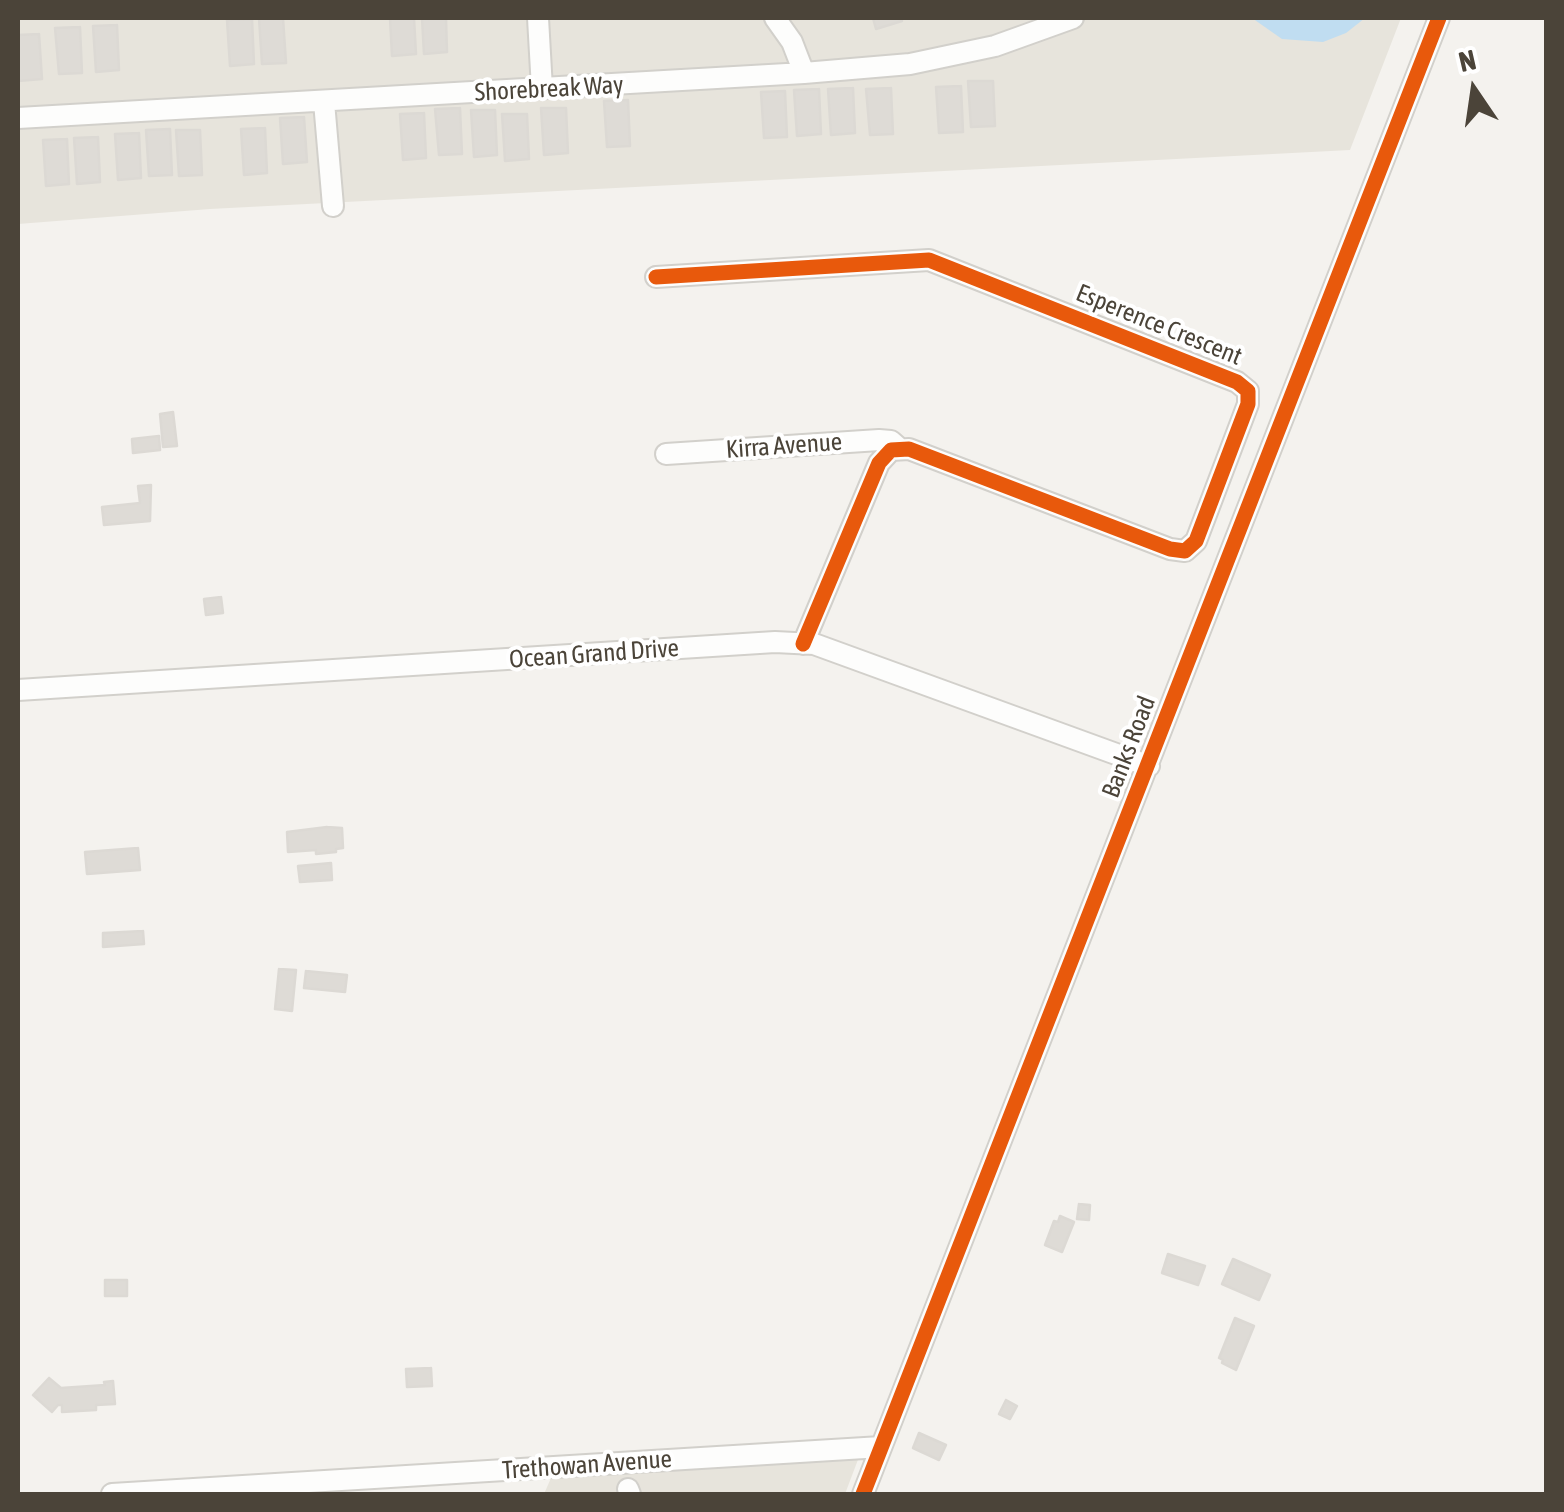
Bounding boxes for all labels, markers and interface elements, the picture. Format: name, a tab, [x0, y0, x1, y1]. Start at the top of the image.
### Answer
north arrow	[1424, 40, 1524, 140]
text: N	[1456, 43, 1479, 78]
street label: Shorebreak Way	[474, 70, 624, 108]
street label: Esperence Crescent	[1072, 278, 1246, 372]
street label: Kirra Avenue	[725, 427, 843, 465]
street label: Ocean Grand Drive	[508, 633, 680, 675]
street label: Banks Road	[1096, 692, 1162, 802]
street label: Trethowan Avenue	[501, 1444, 673, 1486]

